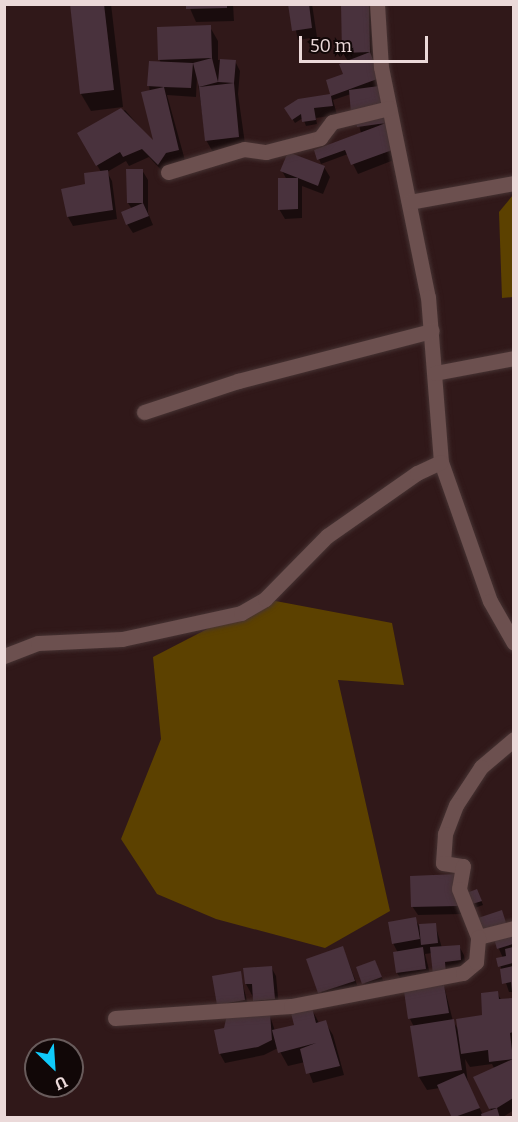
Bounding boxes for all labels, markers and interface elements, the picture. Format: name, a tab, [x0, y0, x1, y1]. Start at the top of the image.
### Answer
scale bar	[302, 24, 431, 62]
text: 50 m	[310, 35, 352, 57]
north arrow	[24, 1038, 84, 1098]
text: U	[52, 1072, 70, 1094]

